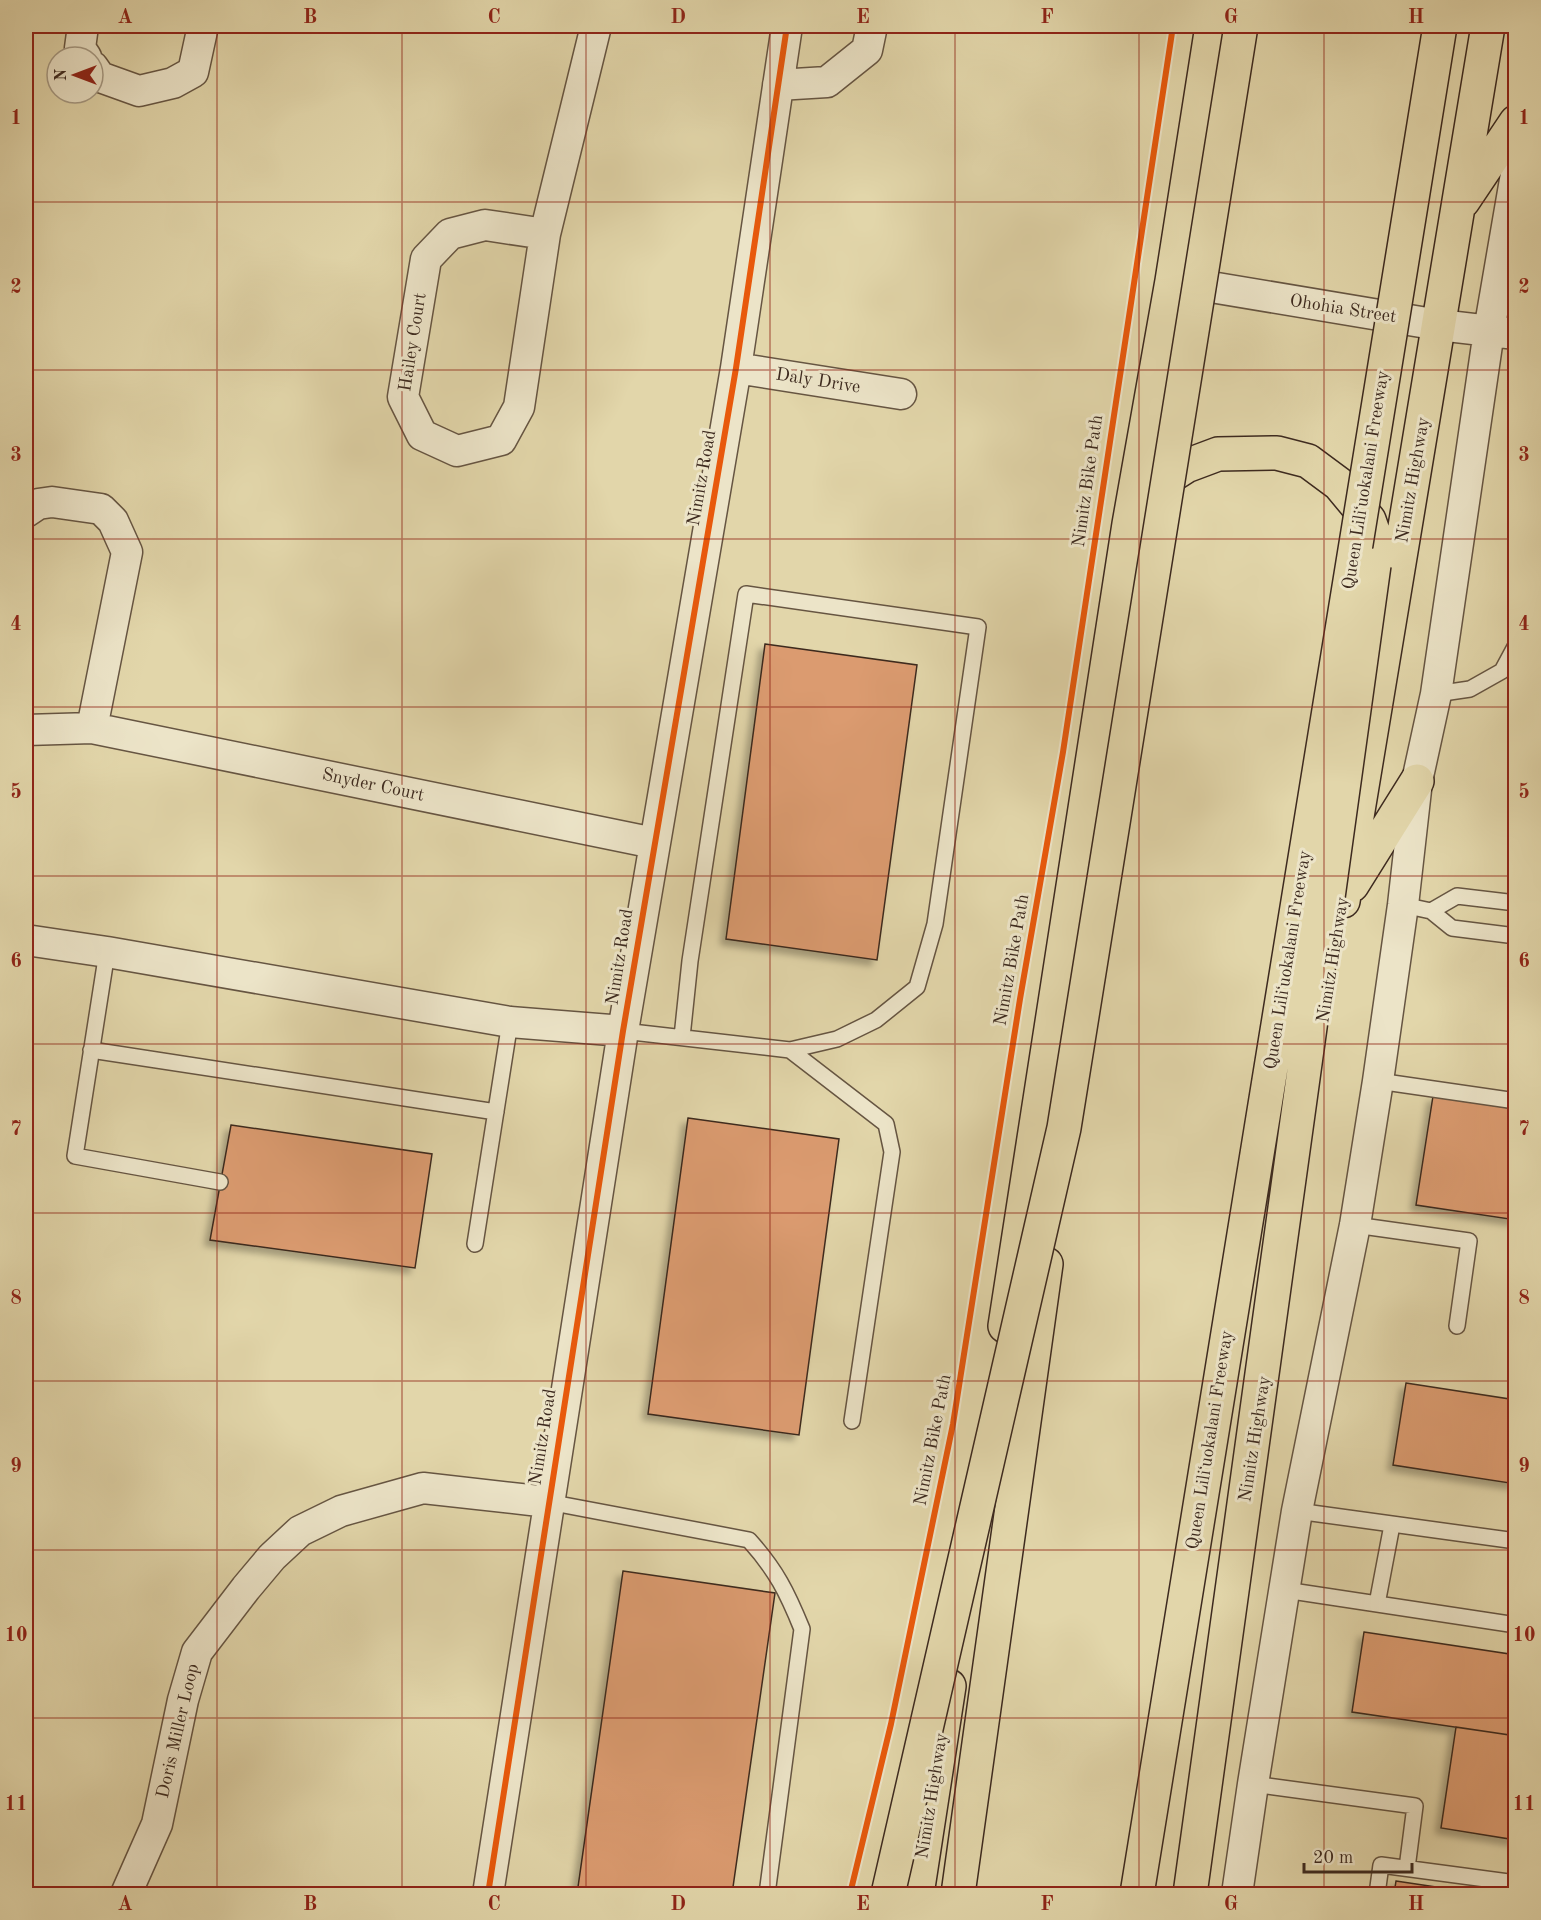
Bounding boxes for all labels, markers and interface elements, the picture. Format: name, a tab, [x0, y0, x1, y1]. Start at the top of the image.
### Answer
text: A	[117, 8, 133, 28]
text: B	[303, 8, 317, 28]
text: C	[487, 8, 501, 28]
text: D	[670, 8, 686, 28]
text: E	[856, 8, 870, 28]
text: F	[1040, 8, 1054, 28]
text: G	[1224, 8, 1238, 28]
text: H	[1408, 8, 1424, 28]
north arrow	[45, 45, 105, 105]
text: N	[54, 68, 70, 81]
text: 1	[10, 109, 22, 129]
text: 1	[1518, 109, 1530, 129]
text: 2	[10, 278, 22, 298]
text: 2	[1518, 278, 1530, 298]
street label: Hailey Court	[396, 291, 430, 393]
street label: Ohohia Street	[1288, 292, 1398, 326]
street label: Daly Drive	[774, 365, 862, 397]
street label: Queen Liliʻuokalani Freeway	[1340, 369, 1392, 591]
street label: Nimitz Bike Path	[1070, 413, 1106, 548]
street label: Nimitz Highway	[1393, 415, 1433, 544]
street label: Nimitz Road	[685, 429, 719, 527]
text: 3	[10, 446, 22, 466]
text: 3	[1518, 446, 1530, 466]
text: 4	[10, 615, 22, 635]
text: 4	[1518, 615, 1530, 635]
street label: Snyder Court	[320, 765, 426, 805]
text: 5	[10, 782, 22, 803]
text: 5	[1518, 782, 1530, 803]
street label: Queen Liliʻuokalani Freeway	[1262, 849, 1314, 1071]
street label: Nimitz Bike Path	[992, 892, 1032, 1027]
street label: Nimitz Highway	[1314, 895, 1352, 1024]
street label: Nimitz Road	[604, 908, 636, 1006]
text: 6	[10, 952, 22, 972]
text: 6	[1518, 952, 1530, 972]
text: 7	[10, 1120, 22, 1140]
text: 7	[1518, 1120, 1530, 1140]
text: 8	[10, 1289, 22, 1309]
text: 8	[1518, 1289, 1530, 1309]
street label: Queen Liliʻuokalani Freeway	[1184, 1329, 1236, 1551]
street label: Nimitz Bike Path	[911, 1373, 955, 1507]
street label: Nimitz Highway	[1236, 1374, 1274, 1503]
street label: Nimitz Road	[527, 1388, 559, 1486]
text: 9	[10, 1457, 22, 1477]
text: 9	[1518, 1457, 1530, 1477]
text: 10	[4, 1626, 28, 1646]
text: 10	[1512, 1626, 1536, 1646]
street label: Doris Miller Loop	[154, 1662, 202, 1800]
street label: Nimitz Highway	[913, 1731, 951, 1860]
text: 11	[4, 1795, 28, 1815]
text: 11	[1512, 1795, 1536, 1815]
scale bar	[1304, 1836, 1412, 1874]
text: 20 m	[1313, 1849, 1353, 1867]
text: A	[117, 1895, 133, 1915]
text: B	[303, 1895, 317, 1915]
text: C	[487, 1895, 501, 1915]
text: D	[670, 1895, 686, 1915]
text: E	[856, 1895, 870, 1915]
text: F	[1040, 1895, 1054, 1915]
text: G	[1224, 1895, 1238, 1915]
text: H	[1408, 1895, 1424, 1915]

